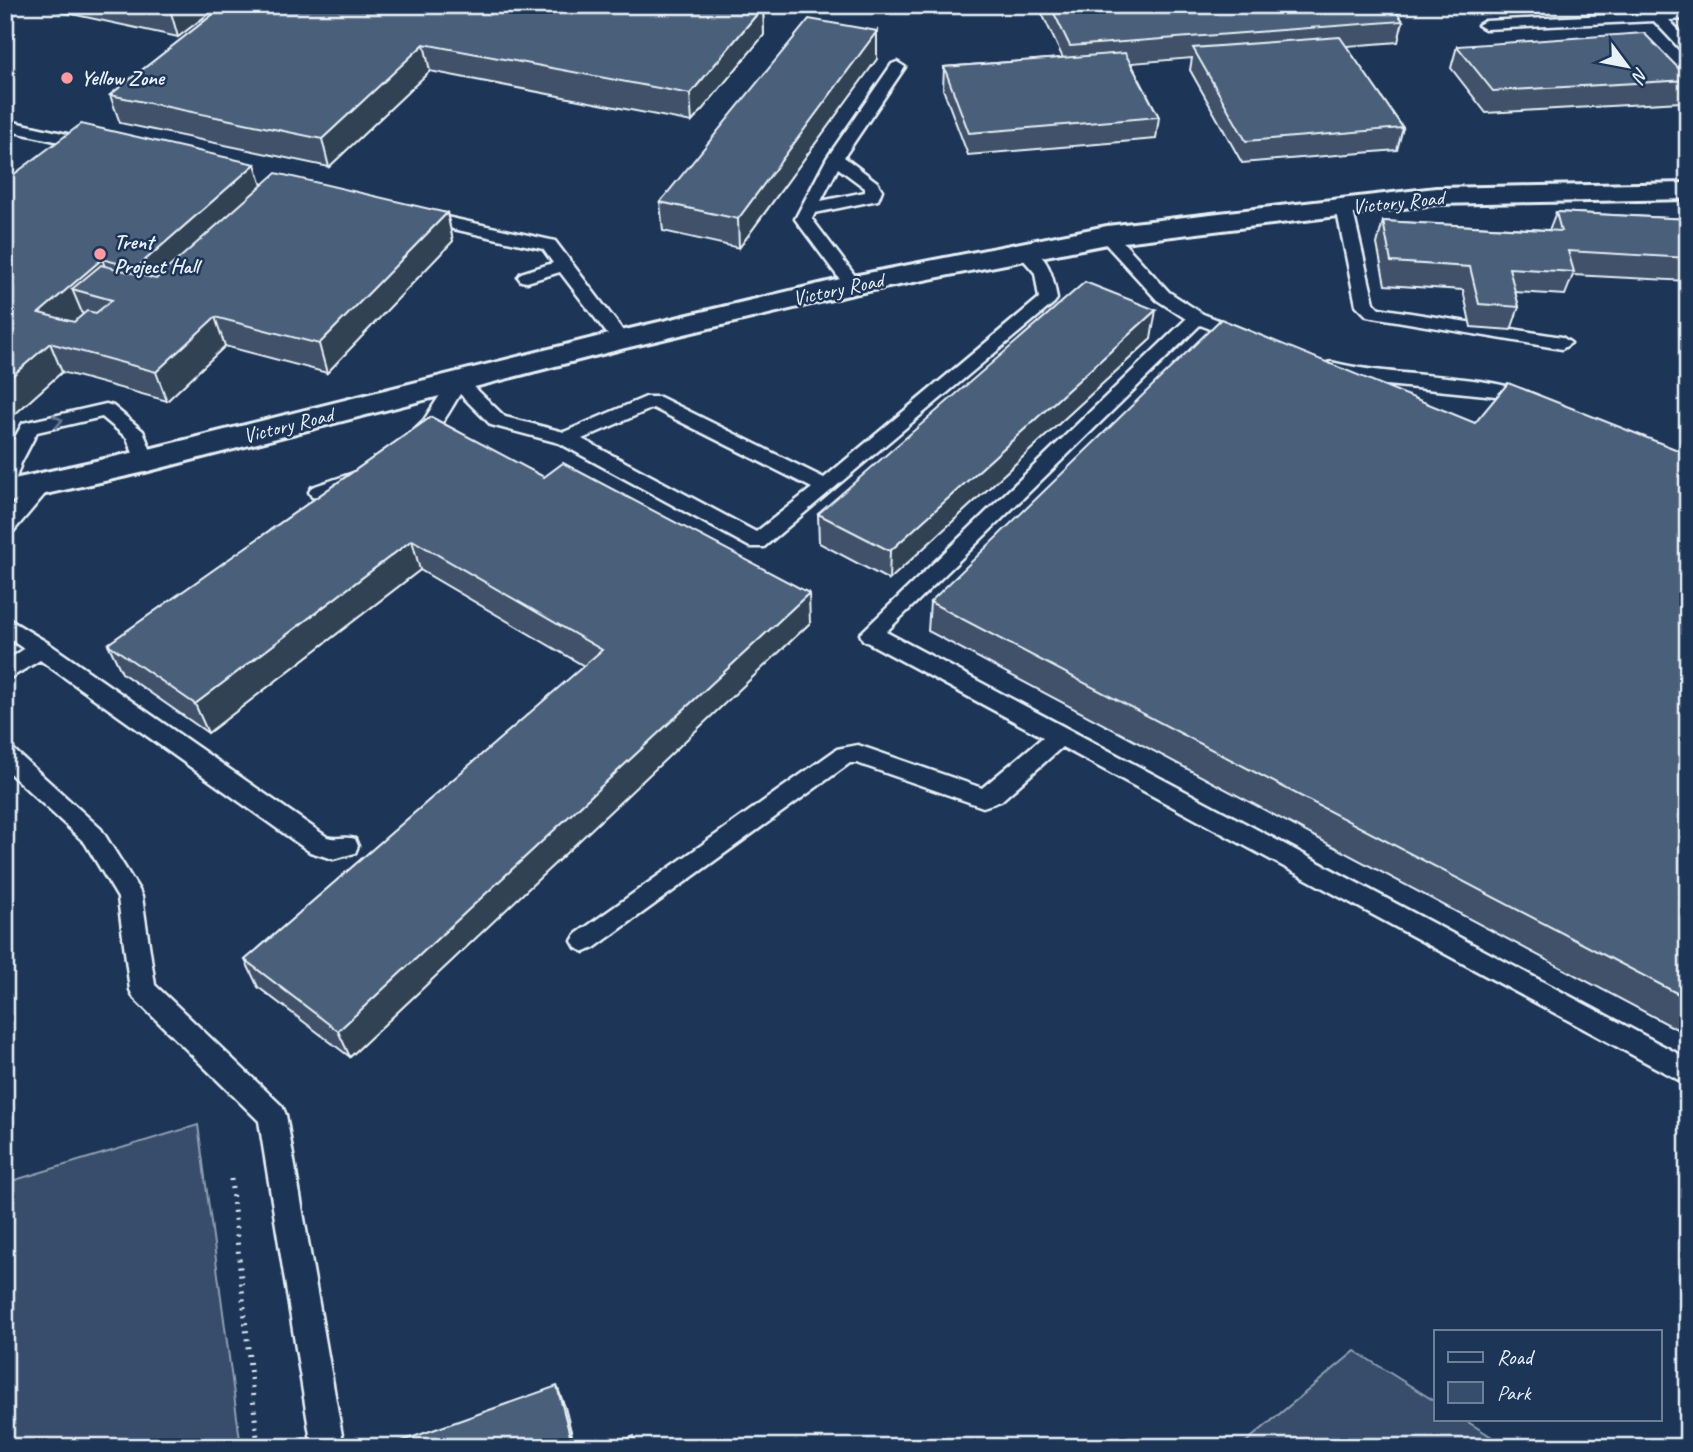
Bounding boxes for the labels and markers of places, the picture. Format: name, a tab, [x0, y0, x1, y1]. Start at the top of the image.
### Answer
place label: Yellow Zone	[81, 65, 166, 91]
marker: Yellow Zone	[59, 70, 75, 86]
place label: Trent Project Hall	[114, 229, 203, 279]
marker: Trent Project Hall	[92, 246, 108, 262]

